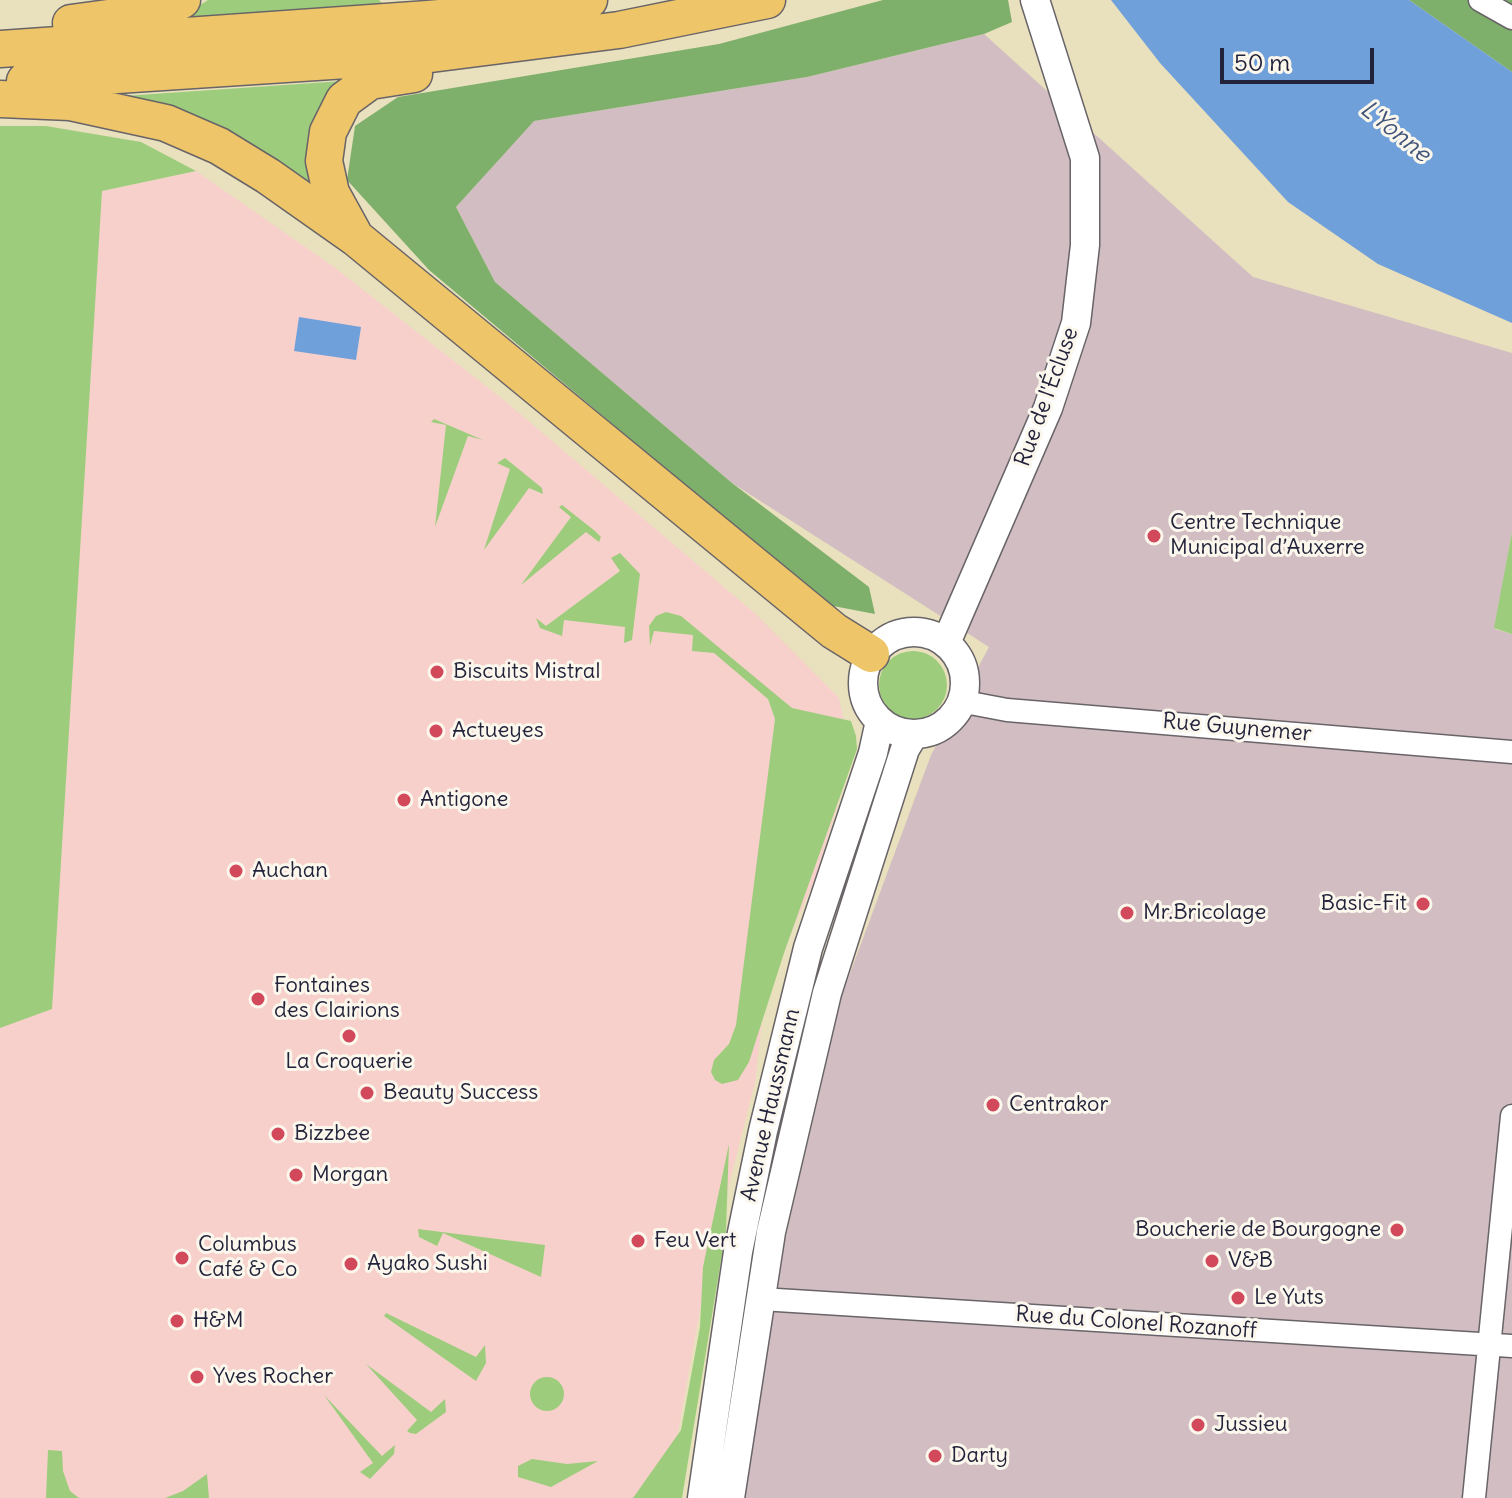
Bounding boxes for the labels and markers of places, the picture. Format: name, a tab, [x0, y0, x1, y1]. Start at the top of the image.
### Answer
place label: Centre Technique Municipal d’Auxerre	[1170, 510, 1365, 562]
marker: Centre Technique Municipal d’Auxerre	[1145, 527, 1163, 545]
place label: Biscuits Mistral	[453, 659, 600, 685]
marker: Biscuits Mistral	[428, 663, 446, 681]
place label: Actueyes	[452, 718, 544, 744]
marker: Actueyes	[427, 722, 445, 740]
place label: Antigone	[420, 787, 508, 813]
marker: Antigone	[395, 791, 413, 809]
place label: Auchan	[252, 858, 328, 884]
marker: Auchan	[227, 862, 245, 880]
place label: Basic-Fit	[1321, 891, 1407, 917]
marker: Basic-Fit	[1414, 895, 1432, 913]
place label: Mr.Bricolage	[1143, 900, 1266, 926]
marker: Mr.Bricolage	[1118, 904, 1136, 922]
place label: Fontaines des Clairions	[274, 973, 400, 1024]
marker: Fontaines des Clairions	[249, 990, 267, 1008]
marker: La Croquerie	[340, 1027, 358, 1045]
place label: La Croquerie	[285, 1049, 413, 1075]
place label: Beauty Success	[383, 1080, 538, 1106]
marker: Beauty Success	[358, 1084, 376, 1102]
place label: Centrakor	[1009, 1092, 1108, 1118]
marker: Centrakor	[984, 1096, 1002, 1114]
place label: Bizzbee	[294, 1121, 370, 1147]
marker: Bizzbee	[269, 1125, 287, 1143]
place label: Morgan	[312, 1162, 388, 1188]
marker: Morgan	[287, 1166, 305, 1184]
place label: Boucherie de Bourgogne	[1135, 1217, 1381, 1243]
marker: Boucherie de Bourgogne	[1388, 1221, 1406, 1239]
place label: Feu Vert	[654, 1228, 736, 1254]
place label: Columbus Café & Co	[198, 1232, 297, 1284]
marker: Feu Vert	[629, 1232, 647, 1250]
place label: V&B	[1228, 1248, 1273, 1274]
marker: Columbus Café & Co	[173, 1249, 191, 1267]
place label: Ayako Sushi	[367, 1251, 488, 1277]
marker: V&B	[1203, 1252, 1221, 1270]
marker: Ayako Sushi	[342, 1255, 360, 1273]
place label: Le Yuts	[1254, 1285, 1324, 1311]
marker: Le Yuts	[1229, 1289, 1247, 1307]
place label: H&M	[193, 1308, 243, 1334]
marker: H&M	[168, 1312, 186, 1330]
place label: Yves Rocher	[213, 1364, 333, 1390]
marker: Yves Rocher	[188, 1368, 206, 1386]
place label: Jussieu	[1214, 1412, 1288, 1438]
marker: Jussieu	[1189, 1416, 1207, 1434]
place label: Darty	[951, 1443, 1008, 1469]
marker: Darty	[926, 1447, 944, 1465]

